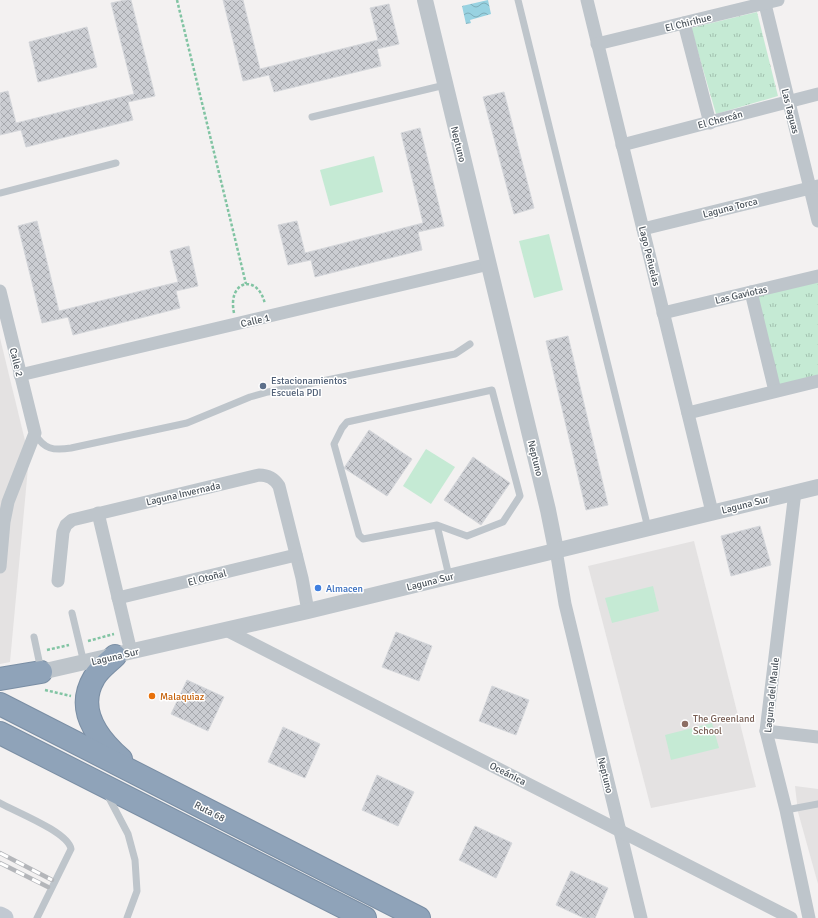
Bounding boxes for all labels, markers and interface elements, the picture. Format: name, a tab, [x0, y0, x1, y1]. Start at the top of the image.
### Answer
street label: El Chirihue	[664, 11, 713, 35]
street label: Las Taguas	[779, 87, 802, 136]
street label: El Chercán	[696, 108, 744, 132]
street label: Neptuno	[448, 125, 468, 164]
street label: Laguna Torca	[702, 195, 759, 221]
street label: Lago Peñuelas	[636, 225, 662, 288]
street label: Las Gaviotas	[714, 283, 769, 307]
street label: Calle 1	[240, 312, 271, 330]
street label: Calle 2	[7, 347, 25, 378]
place label: Estacionamientos Escuela PDI	[271, 375, 348, 399]
marker: Estacionamientos Escuela PDI	[258, 381, 268, 391]
street label: Neptuno	[525, 439, 545, 478]
street label: Laguna Invernada	[145, 480, 222, 508]
street label: Laguna Sur	[720, 493, 770, 517]
street label: El Otoñal	[187, 567, 228, 589]
street label: Laguna Sur	[405, 570, 455, 594]
marker: Almacen	[313, 583, 323, 593]
place label: Almacen	[326, 583, 363, 595]
street label: Laguna Sur	[90, 646, 140, 668]
street label: Laguna del Maule	[762, 657, 782, 733]
marker: Malaquiaz	[147, 691, 157, 701]
place label: Malaquiaz	[160, 691, 205, 703]
place label: The Greenland School	[693, 713, 755, 737]
marker: The Greenland School	[680, 719, 690, 729]
street label: Neptuno	[595, 756, 615, 795]
street label: Oceánica	[487, 760, 528, 788]
street label: Ruta 68	[192, 799, 227, 825]

